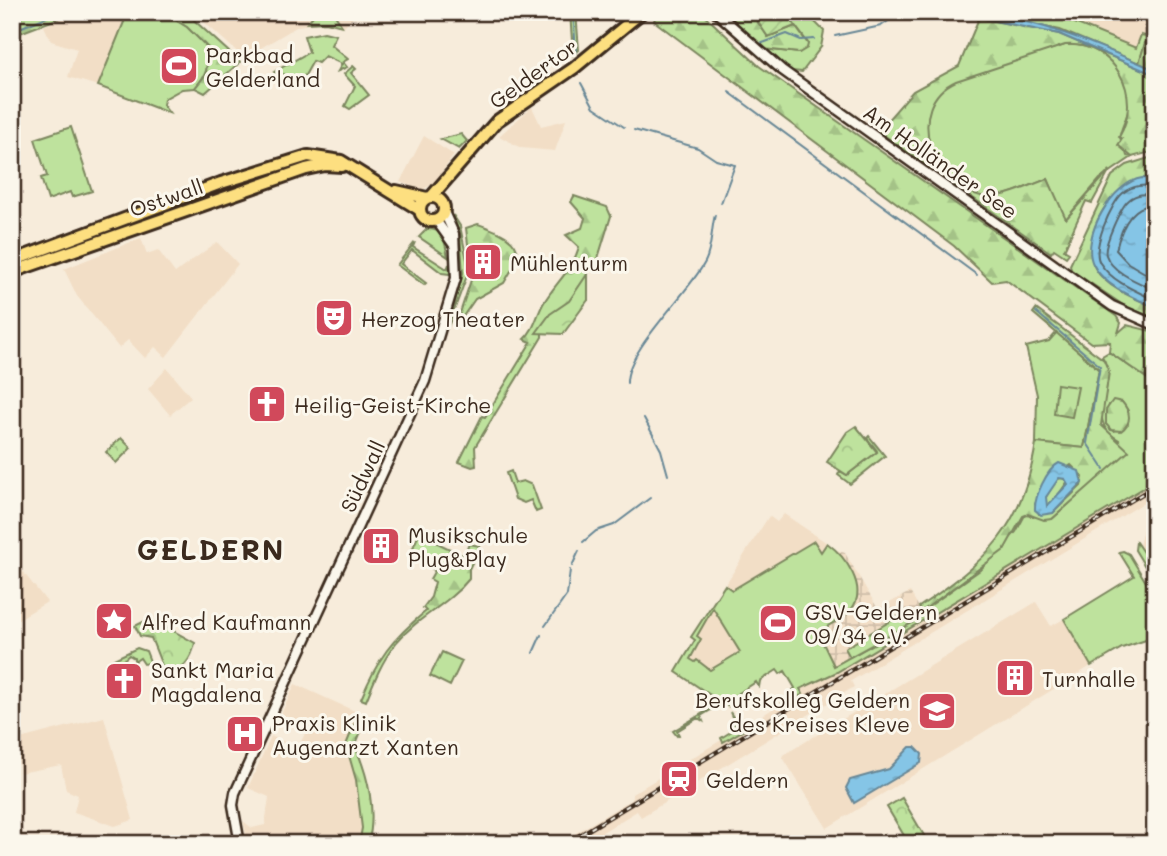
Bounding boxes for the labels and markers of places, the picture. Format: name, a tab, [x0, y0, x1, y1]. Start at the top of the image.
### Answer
place label: Parkbad Gelderland	[206, 41, 320, 92]
sports icon: Parkbad Gelderland	[158, 45, 200, 87]
building icon: Mühlenturm	[462, 241, 504, 283]
place label: Mühlenturm	[510, 249, 628, 276]
theatre icon: Herzog Theater	[313, 297, 355, 339]
place label: Herzog Theater	[361, 305, 525, 332]
church icon: Heilig-Geist-Kirche	[246, 383, 288, 425]
place label: Heilig-Geist-Kirche	[294, 391, 491, 418]
place label: Musikschule Plug&Play	[408, 521, 528, 572]
building icon: Musikschule Plug&Play	[360, 525, 402, 567]
place label: GSV-Geldern 09/34 e.V.	[805, 598, 937, 649]
place icon: Alfred Kaufmann	[93, 600, 135, 642]
sports icon: GSV-Geldern 09/34 e.V.	[757, 602, 799, 644]
place label: Alfred Kaufmann	[141, 608, 311, 635]
place label: Sankt Maria Magdalena	[151, 656, 275, 707]
building icon: Turnhalle	[994, 657, 1036, 699]
church icon: Sankt Maria Magdalena	[103, 660, 145, 702]
place label: Turnhalle	[1042, 665, 1136, 692]
place label: Berufskolleg Geldern des Kreises Kleve	[695, 686, 910, 737]
school or university icon: Berufskolleg Geldern des Kreises Kleve	[916, 690, 958, 732]
place label: Praxis Klinik Augenarzt Xanten	[272, 709, 459, 760]
hospital icon: Praxis Klinik Augenarzt Xanten	[224, 713, 266, 755]
station icon: Geldern	[658, 758, 700, 800]
place label: Geldern	[706, 766, 788, 793]

